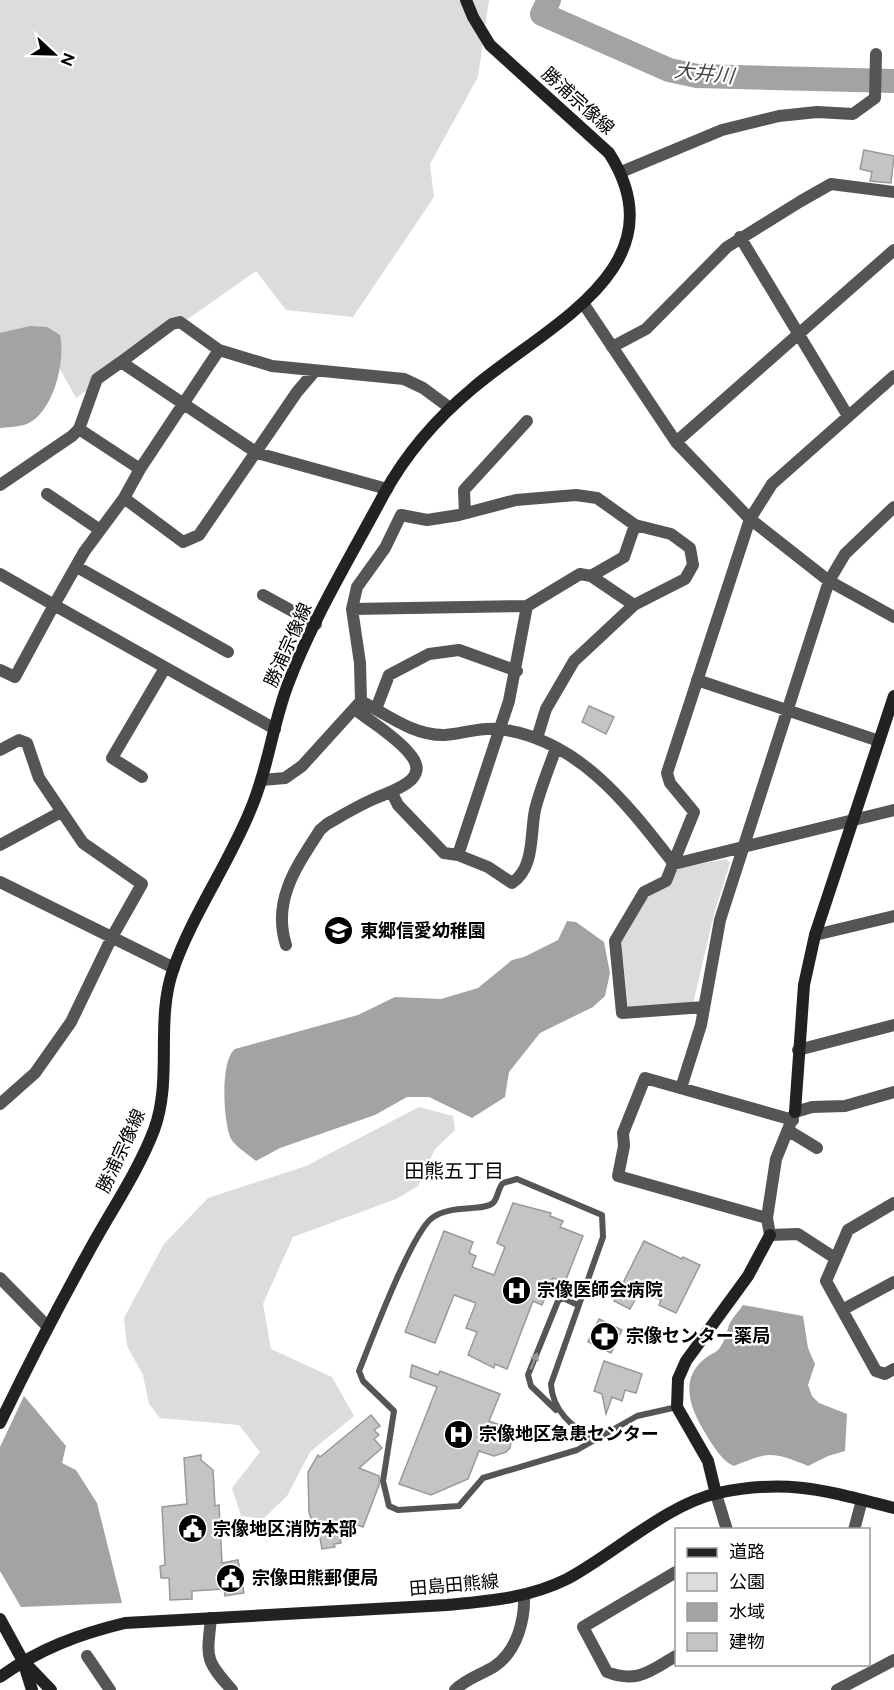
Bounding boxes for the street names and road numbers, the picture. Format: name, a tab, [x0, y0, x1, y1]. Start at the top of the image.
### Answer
street label: 勝浦宗像線	[538, 63, 619, 139]
street label: 勝浦宗像線	[260, 599, 315, 690]
street label: 勝浦宗像線	[92, 1106, 149, 1196]
street label: 田島田熊線	[408, 1570, 500, 1599]

